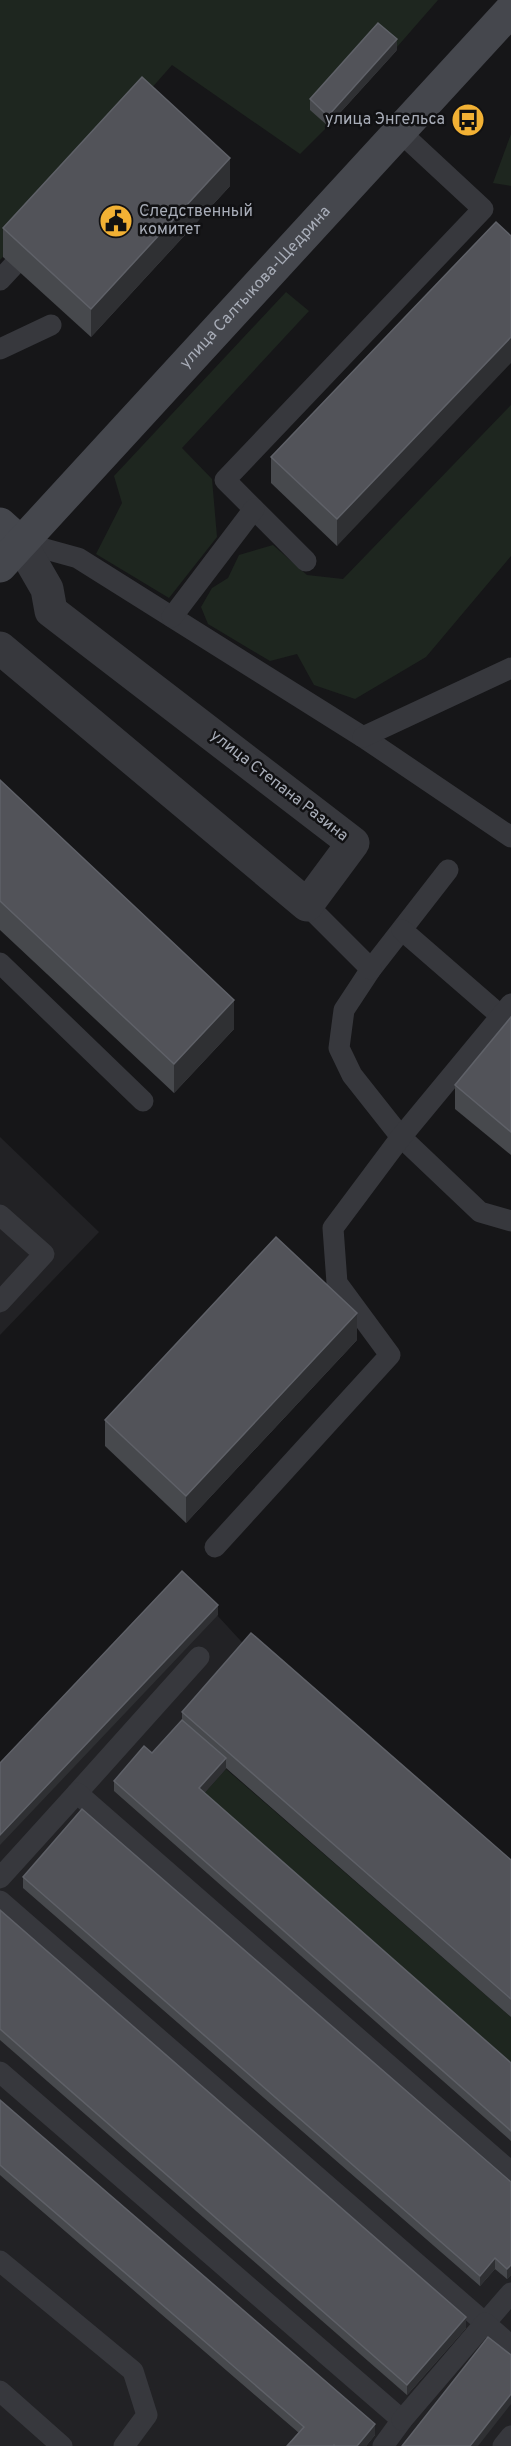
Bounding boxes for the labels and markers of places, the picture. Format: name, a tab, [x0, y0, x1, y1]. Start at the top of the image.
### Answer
bus stop icon: улица Энгельса	[450, 102, 486, 138]
place label: улица Энгельса	[325, 110, 445, 130]
place label: Следственный комитет	[139, 202, 253, 240]
public building icon: Следственный комитет	[98, 203, 134, 239]

